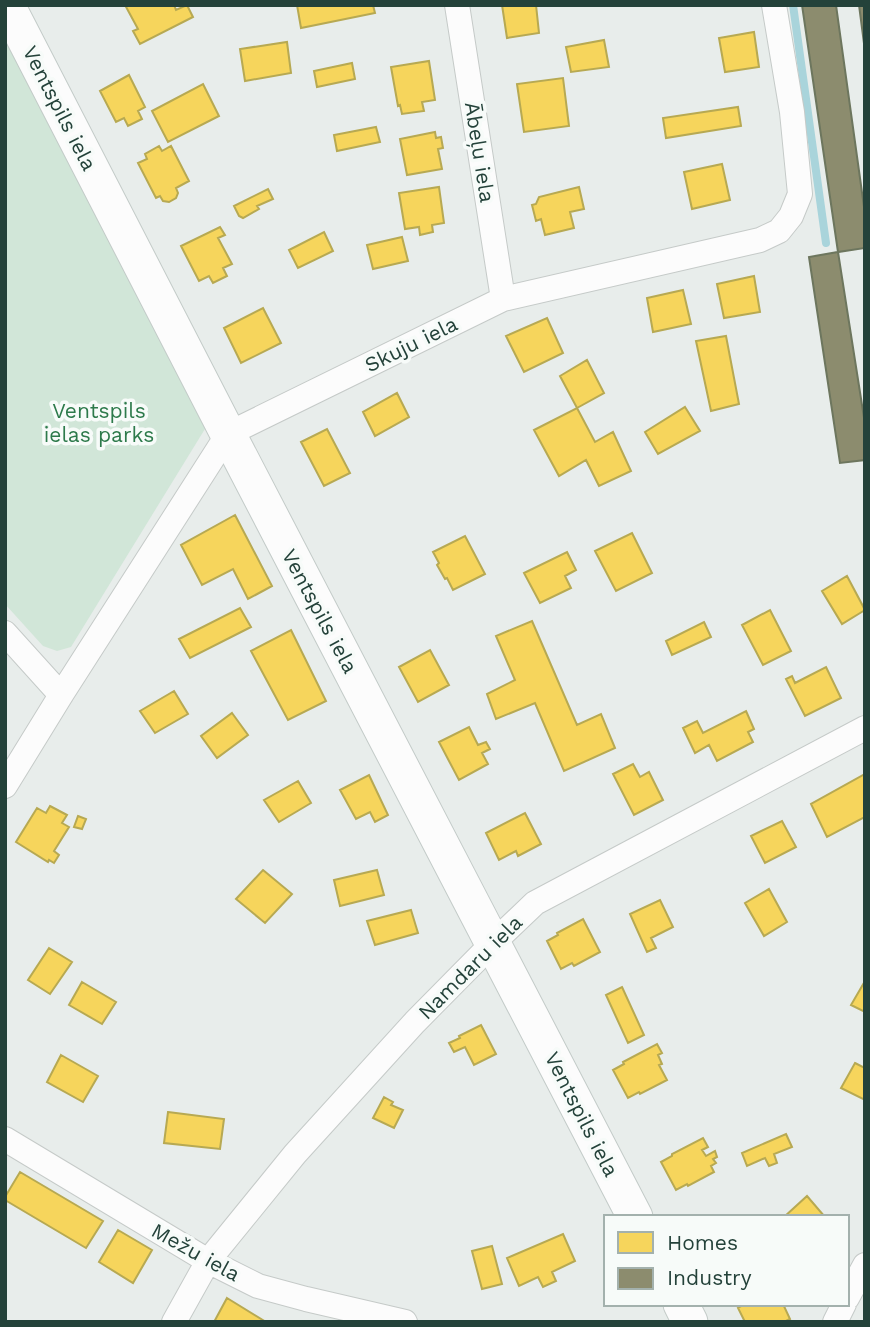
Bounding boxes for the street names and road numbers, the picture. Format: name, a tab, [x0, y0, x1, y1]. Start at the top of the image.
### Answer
street label: Ventspils iela	[18, 41, 102, 175]
street label: Ābeļu iela	[460, 100, 500, 204]
street label: Skuju iela	[361, 311, 462, 377]
street label: Ventspils iela	[277, 545, 363, 677]
street label: Namdaru iela	[413, 910, 527, 1024]
street label: Ventspils iela	[540, 1047, 624, 1181]
street label: Mežu iela	[147, 1217, 245, 1287]

